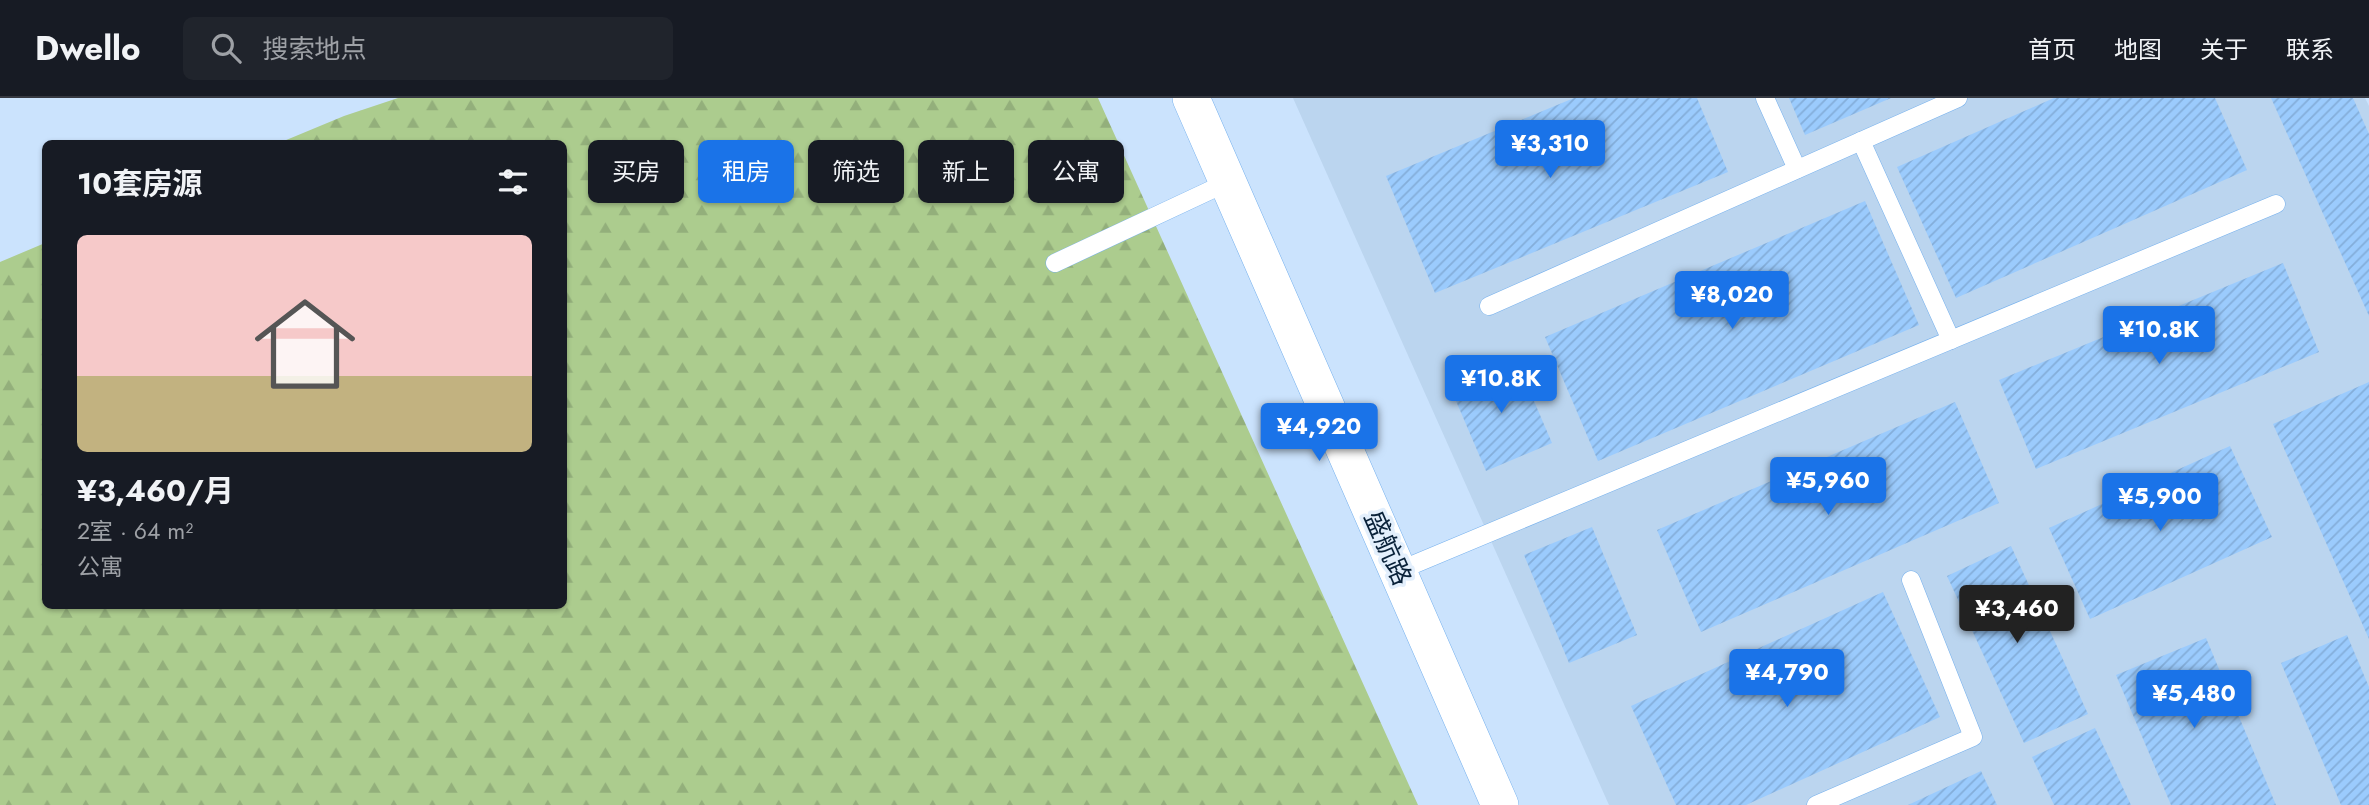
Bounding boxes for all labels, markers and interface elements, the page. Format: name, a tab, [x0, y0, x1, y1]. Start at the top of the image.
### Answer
search box	[183, 17, 673, 80]
text: Dwello	[35, 25, 141, 72]
icon: search	[207, 29, 245, 67]
text: 搜索地点	[263, 30, 367, 68]
text: 首页	[2028, 32, 2076, 67]
text: 地图	[2114, 32, 2162, 67]
text: 关于	[2200, 32, 2248, 67]
text: 联系	[2286, 32, 2334, 67]
pin: ¥3,310	[1493, 120, 1607, 180]
text: ¥3,310	[1511, 126, 1589, 160]
chip: 买房	[588, 140, 684, 203]
chip: 租房	[698, 140, 794, 203]
chip: 筛选	[808, 140, 904, 203]
chip: 新上	[918, 140, 1014, 203]
chip: 公寓	[1028, 140, 1124, 203]
text: 10套房源	[77, 162, 202, 205]
icon: filters	[494, 163, 532, 201]
pin: ¥8,020	[1675, 272, 1789, 331]
text: ¥8,020	[1691, 277, 1773, 311]
icon: home	[242, 281, 368, 407]
pin: ¥10.8K	[2102, 306, 2216, 366]
text: ¥10.8K	[2119, 312, 2199, 346]
pin: ¥10.8K	[1444, 356, 1558, 415]
text: ¥10.8K	[1461, 361, 1541, 395]
pin: ¥4,920	[1262, 404, 1376, 463]
text: ¥4,920	[1277, 409, 1361, 443]
pin: ¥5,960	[1771, 458, 1885, 517]
text: ¥5,960	[1786, 463, 1870, 497]
text: ¥3,460/月	[77, 469, 234, 512]
pin: ¥5,900	[2103, 474, 2217, 533]
text: ¥5,900	[2118, 479, 2202, 513]
street label: 盛航路	[1355, 505, 1421, 591]
text: 2室 · 64 m²	[77, 514, 193, 548]
text: 公寓	[77, 550, 123, 584]
pin: ¥3,460	[1960, 586, 2074, 645]
text: ¥3,460	[1975, 591, 2059, 625]
pin: ¥4,790	[1730, 650, 1844, 709]
text: ¥4,790	[1745, 655, 1829, 689]
pin: ¥5,480	[2137, 670, 2251, 730]
text: ¥5,480	[2152, 676, 2236, 710]

